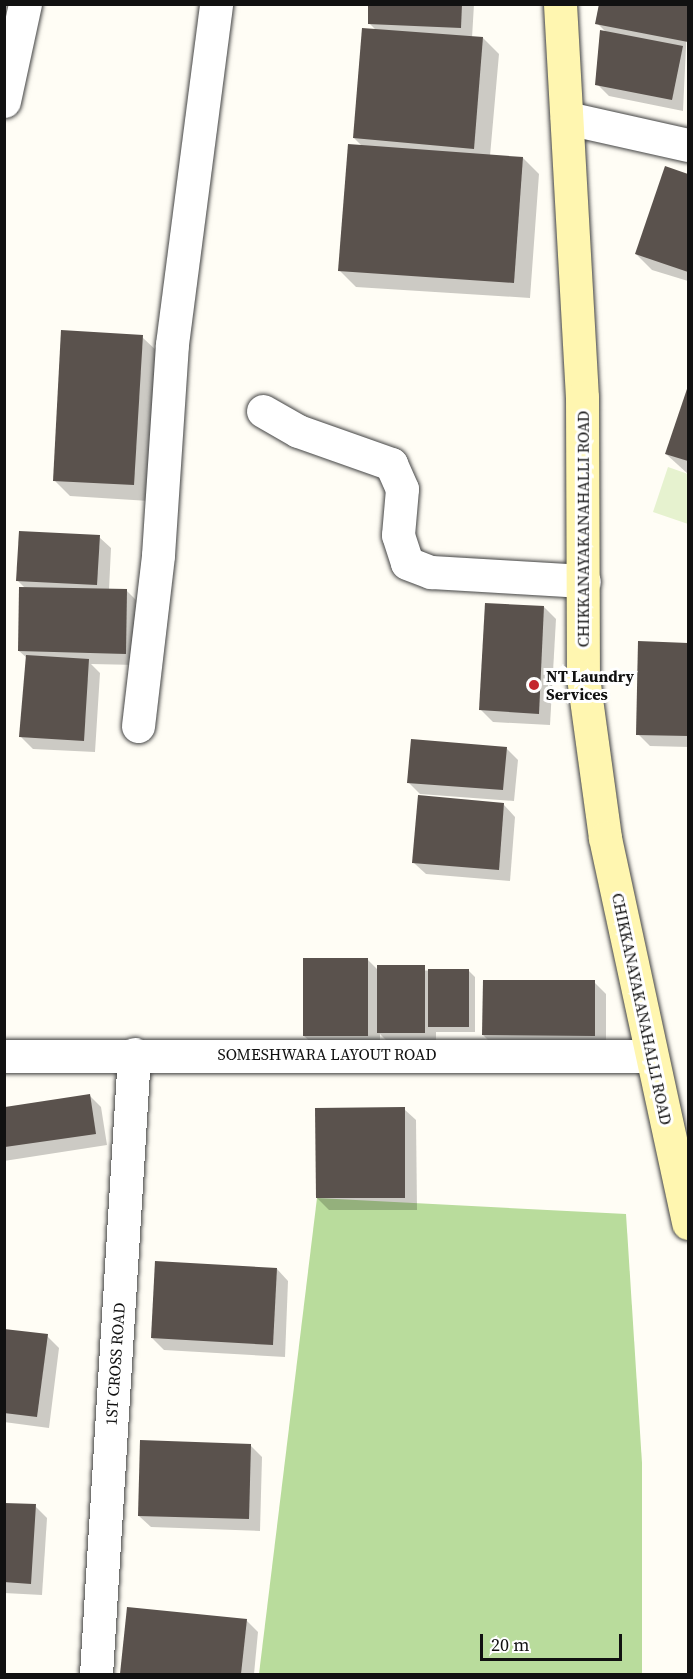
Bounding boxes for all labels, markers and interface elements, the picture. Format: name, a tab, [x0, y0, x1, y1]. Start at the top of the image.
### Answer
street label: CHIKKANAYAKANAHALLI ROAD	[573, 411, 593, 647]
place label: NT Laundry Services	[546, 666, 634, 704]
marker: NT Laundry Services	[527, 678, 541, 692]
street label: CHIKKANAYAKANAHALLI ROAD	[608, 891, 676, 1127]
street label: SOMESHWARA LAYOUT ROAD	[217, 1044, 437, 1064]
street label: 1ST CROSS ROAD	[101, 1302, 129, 1426]
scale bar	[483, 1622, 626, 1660]
text: 20 m	[491, 1632, 529, 1657]

